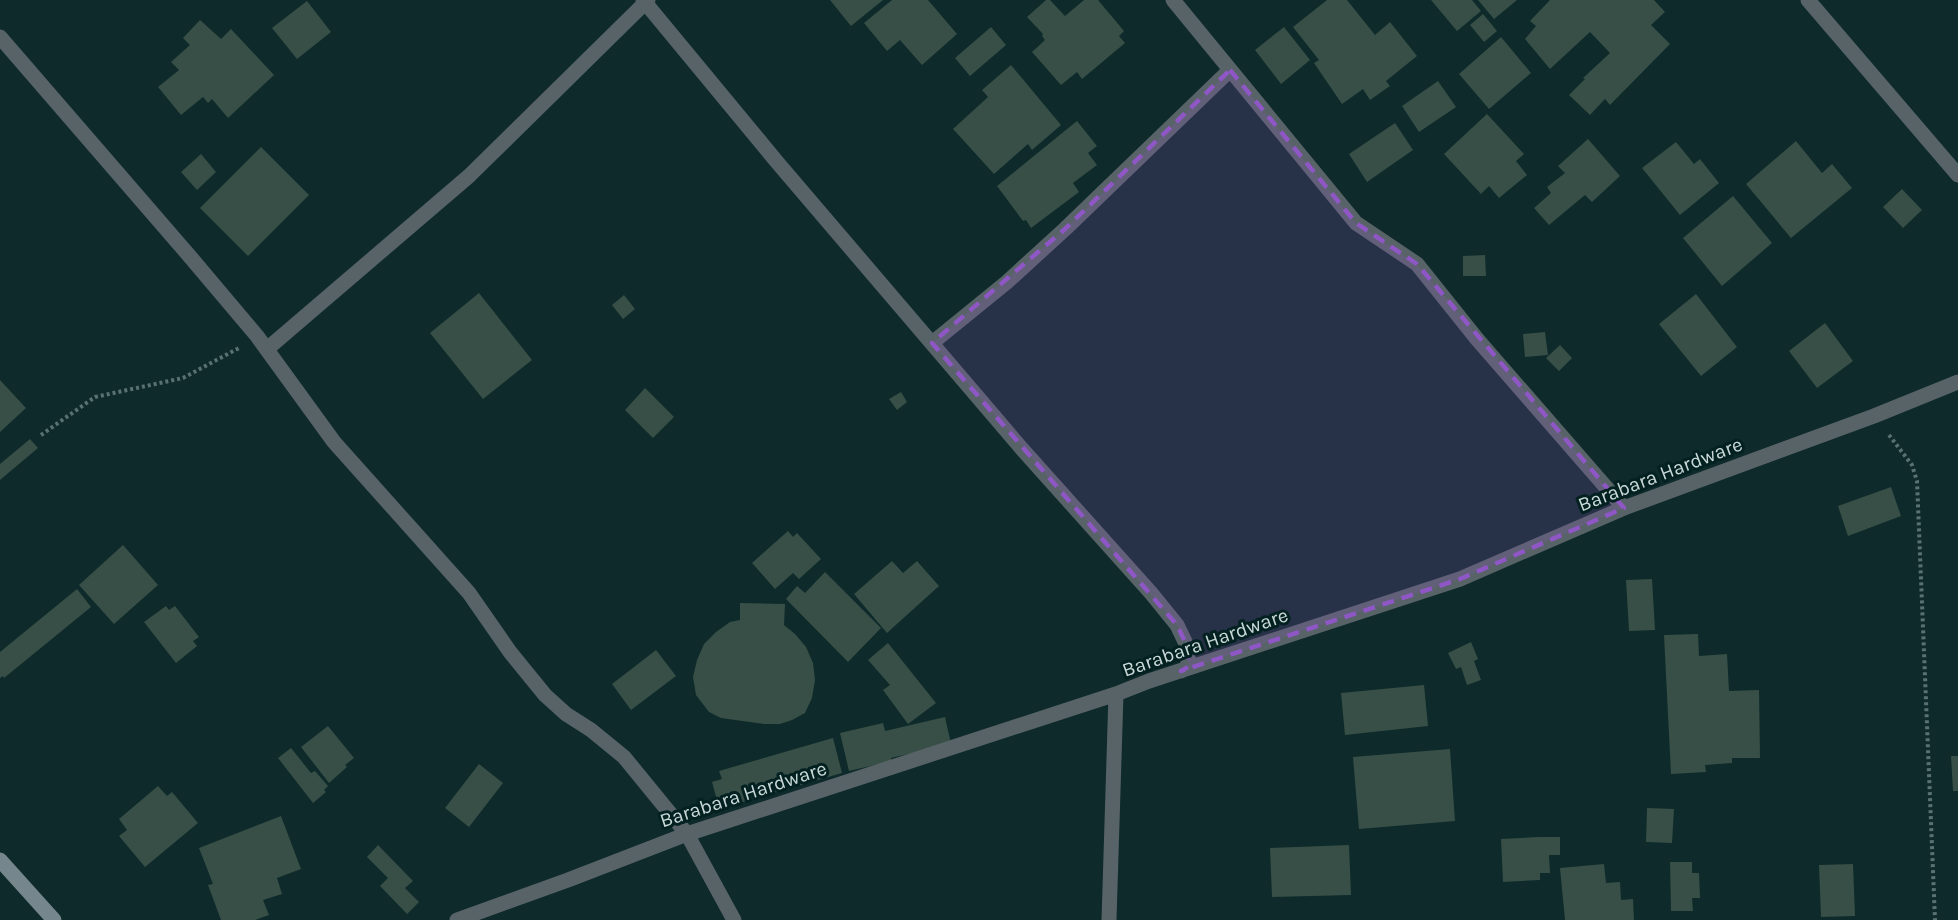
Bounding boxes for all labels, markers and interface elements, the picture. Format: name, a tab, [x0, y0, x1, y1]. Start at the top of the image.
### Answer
street label: Barabara Hardware	[1575, 433, 1746, 516]
street label: Barabara Hardware	[1119, 603, 1291, 682]
street label: Barabara Hardware	[657, 757, 829, 832]

